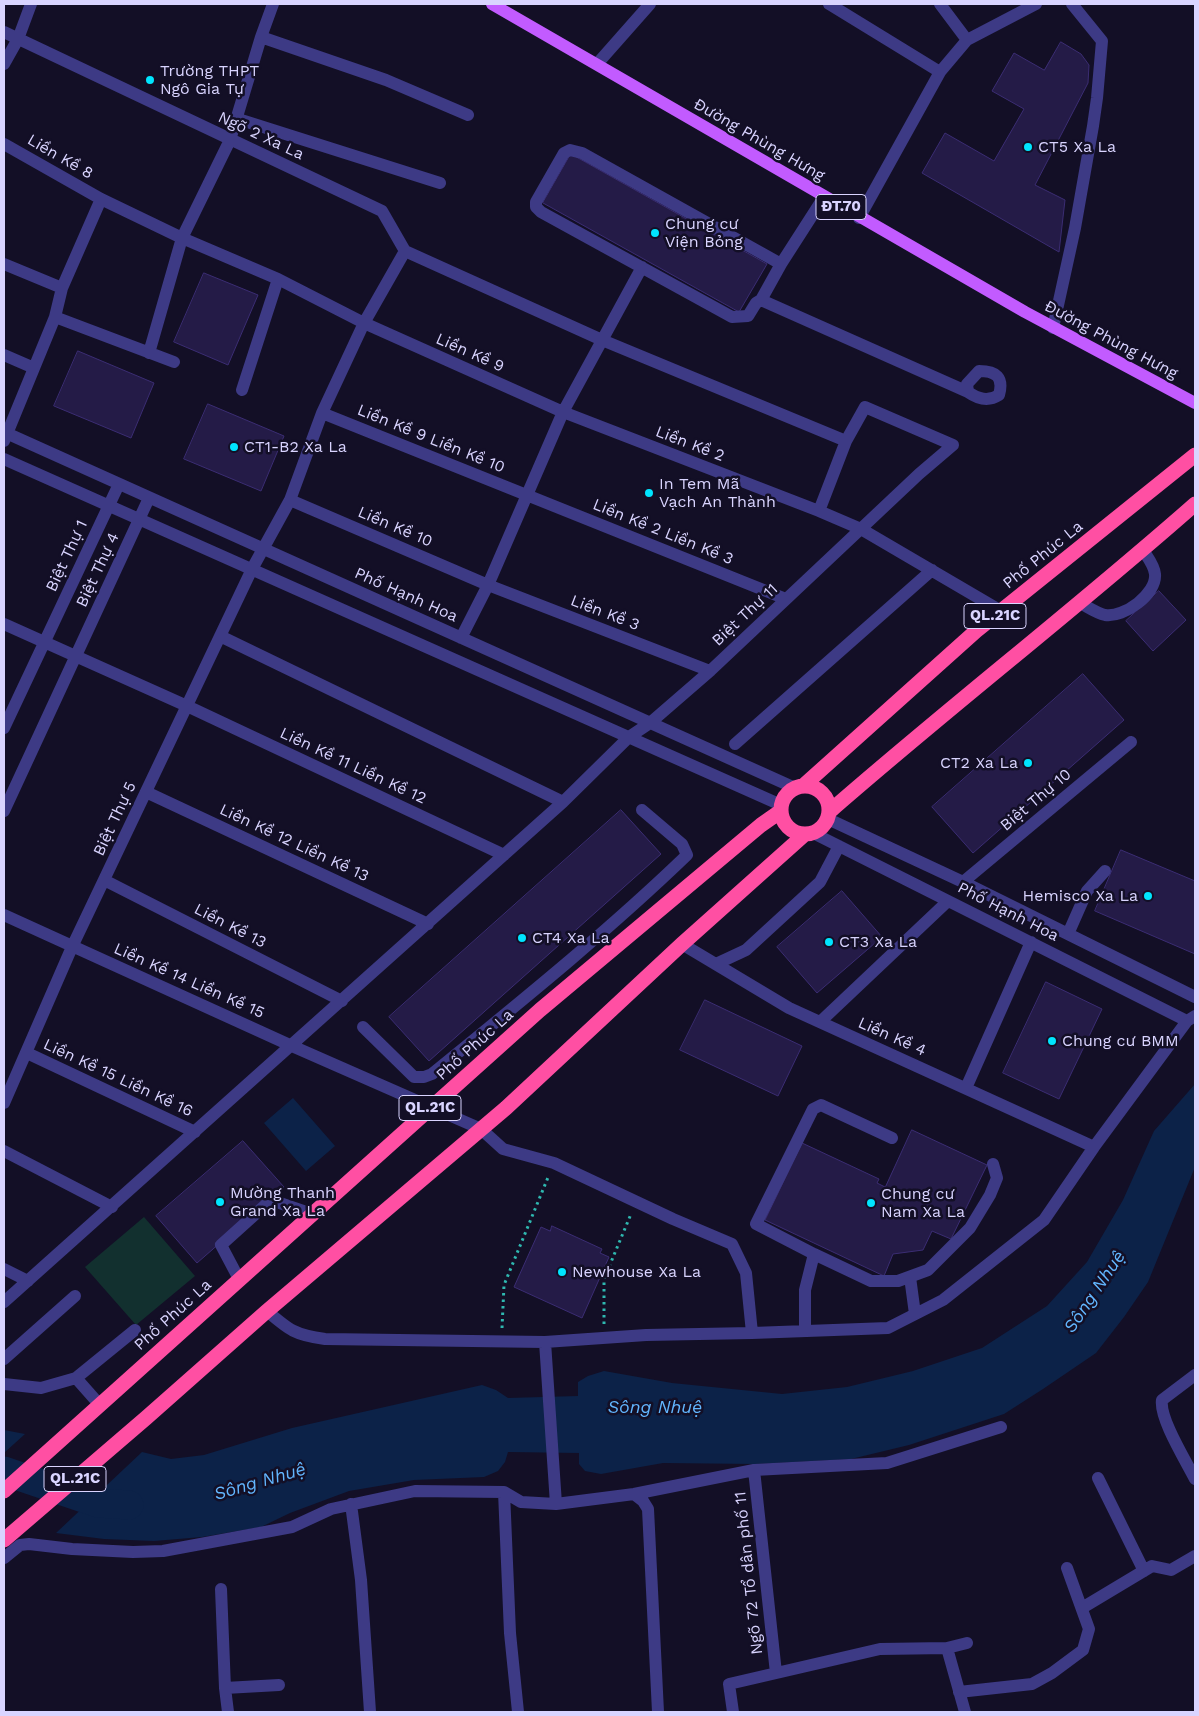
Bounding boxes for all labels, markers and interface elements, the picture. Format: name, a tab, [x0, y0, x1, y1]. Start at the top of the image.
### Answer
place label: Trường THPT Ngô Gia Tự	[160, 61, 259, 99]
marker: Trường THPT Ngô Gia Tự	[144, 74, 156, 86]
street label: Đường Phùng Hưng	[690, 95, 828, 185]
street label: Ngõ 2 Xa La	[215, 108, 307, 164]
street label: Liền Kề 8	[24, 130, 96, 184]
place label: CT5 Xa La	[1038, 137, 1116, 157]
marker: CT5 Xa La	[1022, 141, 1034, 153]
road number: ĐT.70	[816, 194, 866, 220]
place label: Chung cư Viện Bỏng	[665, 214, 743, 252]
marker: Chung cư Viện Bỏng	[649, 227, 661, 239]
street label: Đường Phùng Hưng	[1041, 297, 1181, 383]
street label: Liền Kề 9	[433, 329, 507, 377]
street label: Liền Kề 9 Liền Kề 10	[354, 401, 508, 477]
street label: Liền Kề 2	[653, 422, 727, 466]
place label: CT1-B2 Xa La	[244, 437, 347, 457]
marker: CT1-B2 Xa La	[228, 441, 240, 453]
place label: In Tem Mã Vạch An Thành	[659, 474, 776, 512]
marker: In Tem Mã Vạch An Thành	[643, 487, 655, 499]
street label: Liền Kề 2 Liền Kề 3	[590, 495, 736, 569]
street label: Liền Kề 10	[355, 503, 435, 551]
street label: Biệt Thự 1	[42, 517, 92, 595]
street label: Phố Phúc La	[999, 517, 1087, 593]
street label: Biệt Thự 4	[72, 530, 124, 610]
street label: Phố Hạnh Hoa	[351, 564, 461, 626]
street label: Biệt Thự 11	[708, 580, 782, 650]
street label: Liền Kề 3	[568, 591, 642, 635]
road number: QL.21C	[964, 604, 1026, 628]
street label: Liền Kề 11 Liền Kề 12	[277, 724, 429, 808]
place label: CT2 Xa La	[940, 753, 1018, 773]
marker: CT2 Xa La	[1022, 757, 1034, 769]
street label: Biệt Thự 10	[997, 765, 1075, 835]
street label: Biệt Thự 5	[89, 779, 141, 859]
street label: Liền Kề 12 Liền Kề 13	[216, 800, 372, 886]
street label: Phố Hạnh Hoa	[954, 878, 1062, 946]
place label: Hemisco Xa La	[1023, 886, 1138, 906]
marker: Hemisco Xa La	[1142, 890, 1154, 902]
street label: Liền Kề 13	[191, 900, 269, 952]
place label: CT4 Xa La	[532, 928, 610, 948]
marker: CT4 Xa La	[516, 932, 528, 944]
place label: CT3 Xa La	[839, 932, 917, 952]
marker: CT3 Xa La	[823, 936, 835, 948]
street label: Liền Kề 14 Liền Kề 15	[111, 939, 267, 1023]
street label: Phố Phúc La	[432, 1005, 518, 1085]
street label: Liền Kề 4	[855, 1013, 929, 1061]
place label: Chung cư BMM	[1062, 1031, 1179, 1051]
street label: Liền Kề 15 Liền Kề 16	[40, 1035, 196, 1121]
marker: Chung cư BMM	[1046, 1035, 1058, 1047]
road number: QL.21C	[399, 1096, 461, 1120]
place label: Mường Thanh Grand Xa La	[230, 1183, 335, 1221]
place label: Chung cư Nam Xa La	[881, 1184, 965, 1222]
marker: Mường Thanh Grand Xa La	[214, 1196, 226, 1208]
marker: Chung cư Nam Xa La	[865, 1197, 877, 1209]
water label: Sông Nhuệ	[1060, 1247, 1130, 1337]
place label: Newhouse Xa La	[572, 1262, 701, 1282]
marker: Newhouse Xa La	[556, 1266, 568, 1278]
street label: Phố Phúc La	[130, 1275, 216, 1355]
water label: Sông Nhuệ	[608, 1397, 702, 1419]
water label: Sông Nhuệ	[211, 1459, 309, 1505]
road number: QL.21C	[44, 1466, 106, 1492]
street label: Ngõ 72 Tổ dân phố 11	[731, 1491, 767, 1655]

